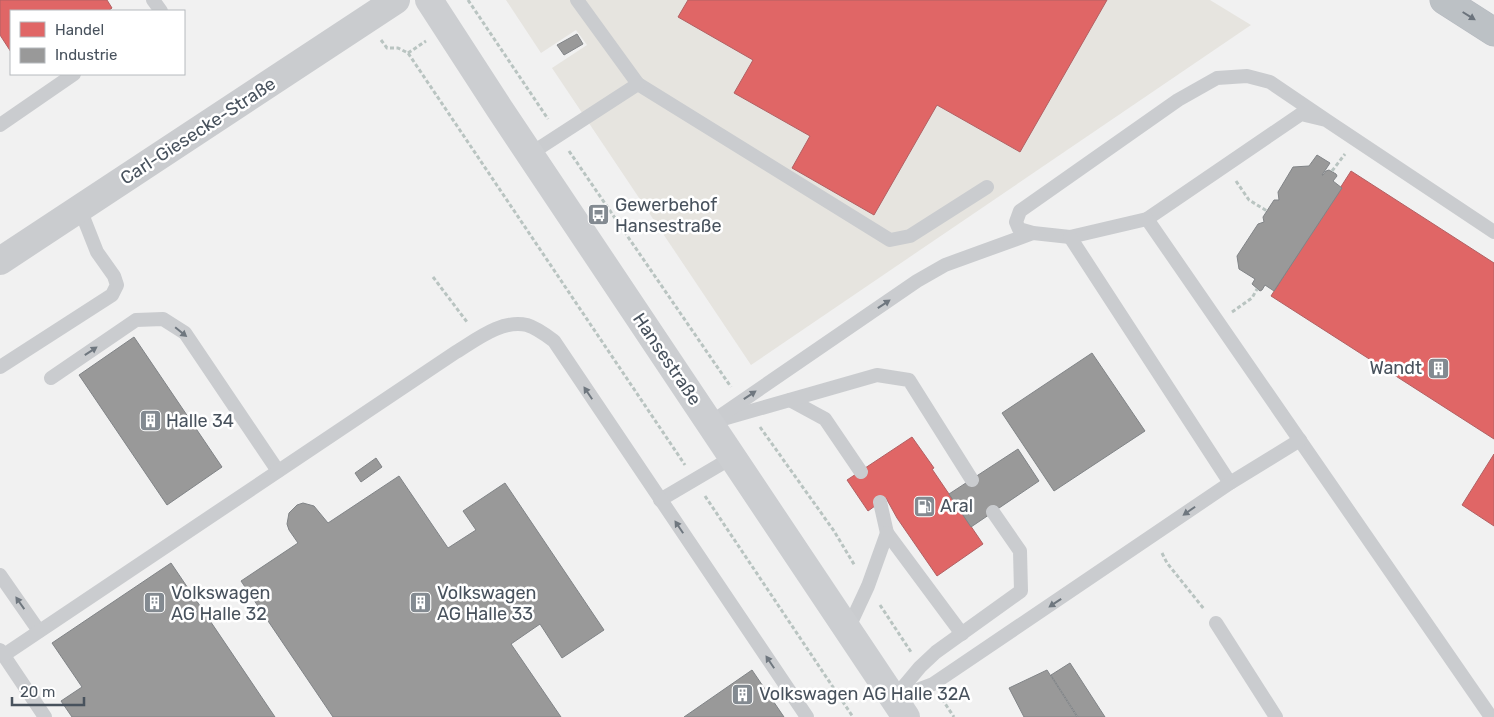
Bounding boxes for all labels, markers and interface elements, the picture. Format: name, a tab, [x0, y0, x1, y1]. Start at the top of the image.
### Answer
legend	[10, 10, 185, 75]
one-way arrow	[1462, 11, 1475, 21]
text: Handel	[55, 21, 104, 39]
text: Industrie	[55, 46, 117, 64]
street label: Carl-Giesecke-Straße	[116, 73, 280, 189]
place label: Gewerbehof Hansestraße	[615, 194, 721, 237]
bus stop icon: Gewerbehof Hansestraße	[587, 203, 611, 227]
one-way arrow	[878, 299, 891, 308]
street label: Hansestraße	[628, 309, 706, 409]
one-way arrow	[174, 326, 187, 337]
one-way arrow	[84, 346, 98, 355]
building icon: Wandt	[1426, 356, 1450, 380]
place label: Wandt	[1369, 357, 1422, 379]
one-way arrow	[583, 386, 593, 399]
one-way arrow	[743, 390, 757, 400]
building icon: Halle 34	[138, 409, 162, 433]
place label: Halle 34	[166, 410, 234, 432]
fuel station icon: Aral	[912, 494, 936, 518]
place label: Aral	[940, 495, 973, 517]
one-way arrow	[1183, 506, 1196, 516]
one-way arrow	[674, 521, 684, 534]
place label: Volkswagen AG Halle 32	[171, 582, 270, 625]
place label: Volkswagen AG Halle 33	[437, 582, 536, 625]
building icon: Volkswagen AG Halle 32	[143, 591, 167, 615]
building icon: Volkswagen AG Halle 33	[409, 591, 433, 615]
one-way arrow	[15, 596, 25, 610]
one-way arrow	[1048, 598, 1062, 607]
one-way arrow	[765, 655, 775, 669]
scale bar	[12, 674, 85, 706]
building icon: Volkswagen AG Halle 32A	[731, 682, 755, 706]
text: 20 m	[20, 683, 55, 701]
place label: Volkswagen AG Halle 32A	[759, 683, 970, 705]

